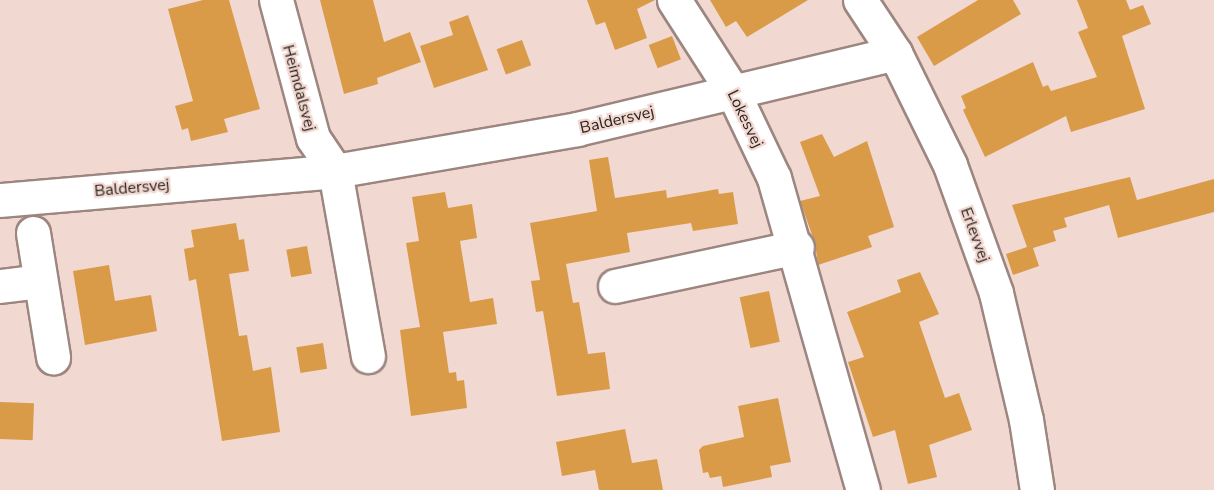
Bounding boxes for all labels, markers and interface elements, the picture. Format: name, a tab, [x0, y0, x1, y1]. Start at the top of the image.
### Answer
street label: Heimdalsvej	[278, 43, 320, 133]
street label: Lokesvej	[723, 87, 767, 151]
street label: Baldersvej	[578, 102, 656, 138]
street label: Baldersvej	[94, 175, 170, 201]
street label: Erlevvej	[956, 205, 994, 265]

